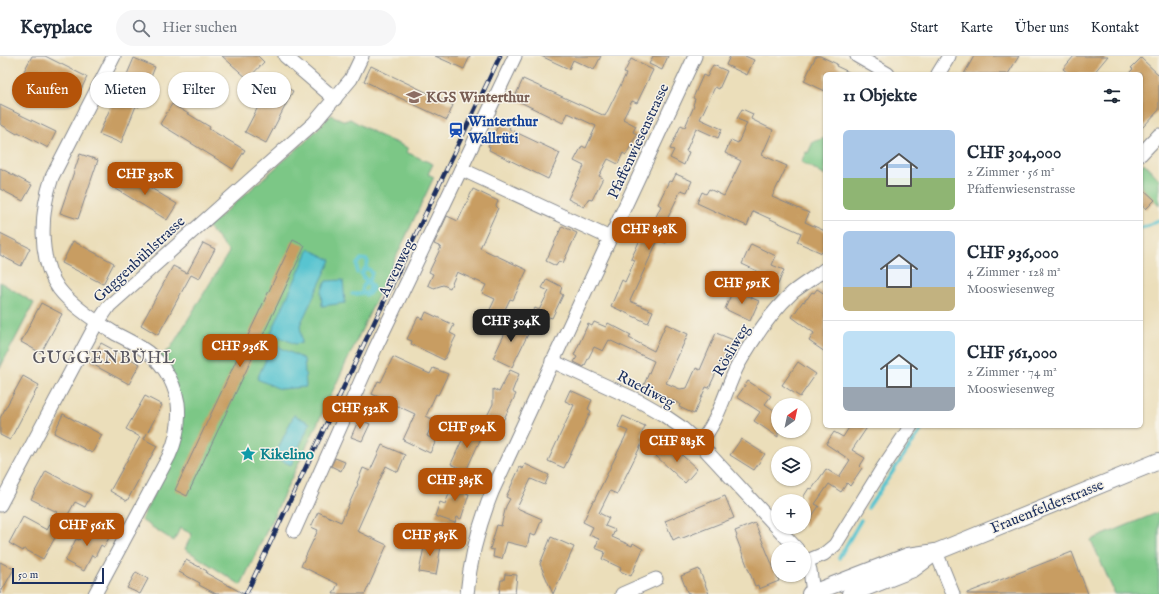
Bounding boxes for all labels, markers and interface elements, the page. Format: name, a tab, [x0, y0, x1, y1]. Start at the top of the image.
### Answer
search box	[116, 10, 396, 46]
text: Keyplace	[20, 16, 92, 40]
icon: search	[130, 17, 152, 39]
text: Hier suchen	[162, 18, 237, 37]
text: Start	[910, 19, 938, 37]
text: Karte	[960, 19, 993, 37]
text: Über uns	[1015, 19, 1069, 37]
text: Kontakt	[1091, 19, 1139, 37]
chip: Kaufen	[12, 72, 82, 108]
chip: Mieten	[90, 72, 160, 108]
chip: Filter	[168, 72, 229, 108]
chip: Neu	[237, 72, 291, 108]
street label: Pfaffenwiesenstrasse	[603, 81, 673, 202]
icon: filters	[1101, 85, 1123, 107]
text: 11 Objekte	[843, 86, 917, 107]
school or university icon: KGS Winterthur	[405, 88, 423, 106]
place label: KGS Winterthur	[426, 88, 530, 107]
place label: Winterthur Wallrüti	[467, 112, 539, 148]
station icon: Winterthur Wallrüti	[447, 121, 465, 139]
text: CHF 304,000	[967, 143, 1061, 164]
icon: home	[875, 146, 923, 194]
pin: CHF 330K	[104, 162, 186, 196]
text: 2 Zimmer · 56 m²	[967, 164, 1055, 181]
text: CHF 330K	[116, 166, 174, 183]
text: Pfaffenwiesenstrasse	[967, 181, 1075, 198]
street label: Guggenbühlstrasse	[90, 212, 189, 307]
pin: CHF 858K	[608, 217, 690, 251]
text: CHF 858K	[621, 221, 677, 238]
street label: Arvenweg	[374, 236, 419, 301]
text: CHF 936,000	[967, 243, 1059, 264]
icon: home	[875, 247, 923, 295]
text: 4 Zimmer · 128 m²	[967, 264, 1061, 281]
pin: CHF 591K	[701, 271, 783, 305]
text: CHF 591K	[714, 275, 770, 292]
text: Mooswiesenweg	[967, 281, 1054, 298]
pin: CHF 304K	[470, 309, 552, 343]
text: CHF 304K	[482, 313, 540, 330]
street label: Rösliweg	[709, 320, 754, 380]
pin: CHF 936K	[199, 334, 281, 368]
text: CHF 936K	[212, 338, 268, 355]
text: CHF 561,000	[967, 343, 1057, 364]
icon: home	[875, 347, 923, 395]
district label: GUGGENBÜHL	[32, 348, 176, 369]
text: 2 Zimmer · 74 m²	[967, 364, 1057, 381]
street label: Ruediweg	[614, 366, 679, 413]
text: Mooswiesenweg	[967, 381, 1054, 398]
pin: CHF 532K	[319, 396, 401, 430]
north arrow	[771, 398, 811, 438]
map controls	[771, 398, 811, 582]
text: CHF 532K	[332, 400, 388, 417]
pin: CHF 594K	[426, 415, 508, 449]
text: CHF 594K	[438, 419, 496, 436]
pin: CHF 883K	[636, 429, 718, 463]
text: CHF 883K	[649, 433, 705, 450]
place icon: Kikelino	[239, 445, 257, 463]
place label: Kikelino	[260, 445, 314, 464]
button: layers	[771, 446, 811, 486]
pin: CHF 385K	[414, 468, 496, 502]
text: CHF 385K	[427, 472, 483, 489]
street label: Frauenfelderstrasse	[988, 475, 1107, 538]
button: +	[771, 494, 811, 534]
pin: CHF 561K	[46, 513, 128, 547]
text: CHF 561K	[59, 517, 115, 534]
pin: CHF 585K	[389, 523, 471, 557]
text: CHF 585K	[402, 527, 458, 544]
button: −	[771, 542, 811, 582]
scale bar	[12, 566, 104, 585]
text: 50 m	[18, 568, 38, 582]

